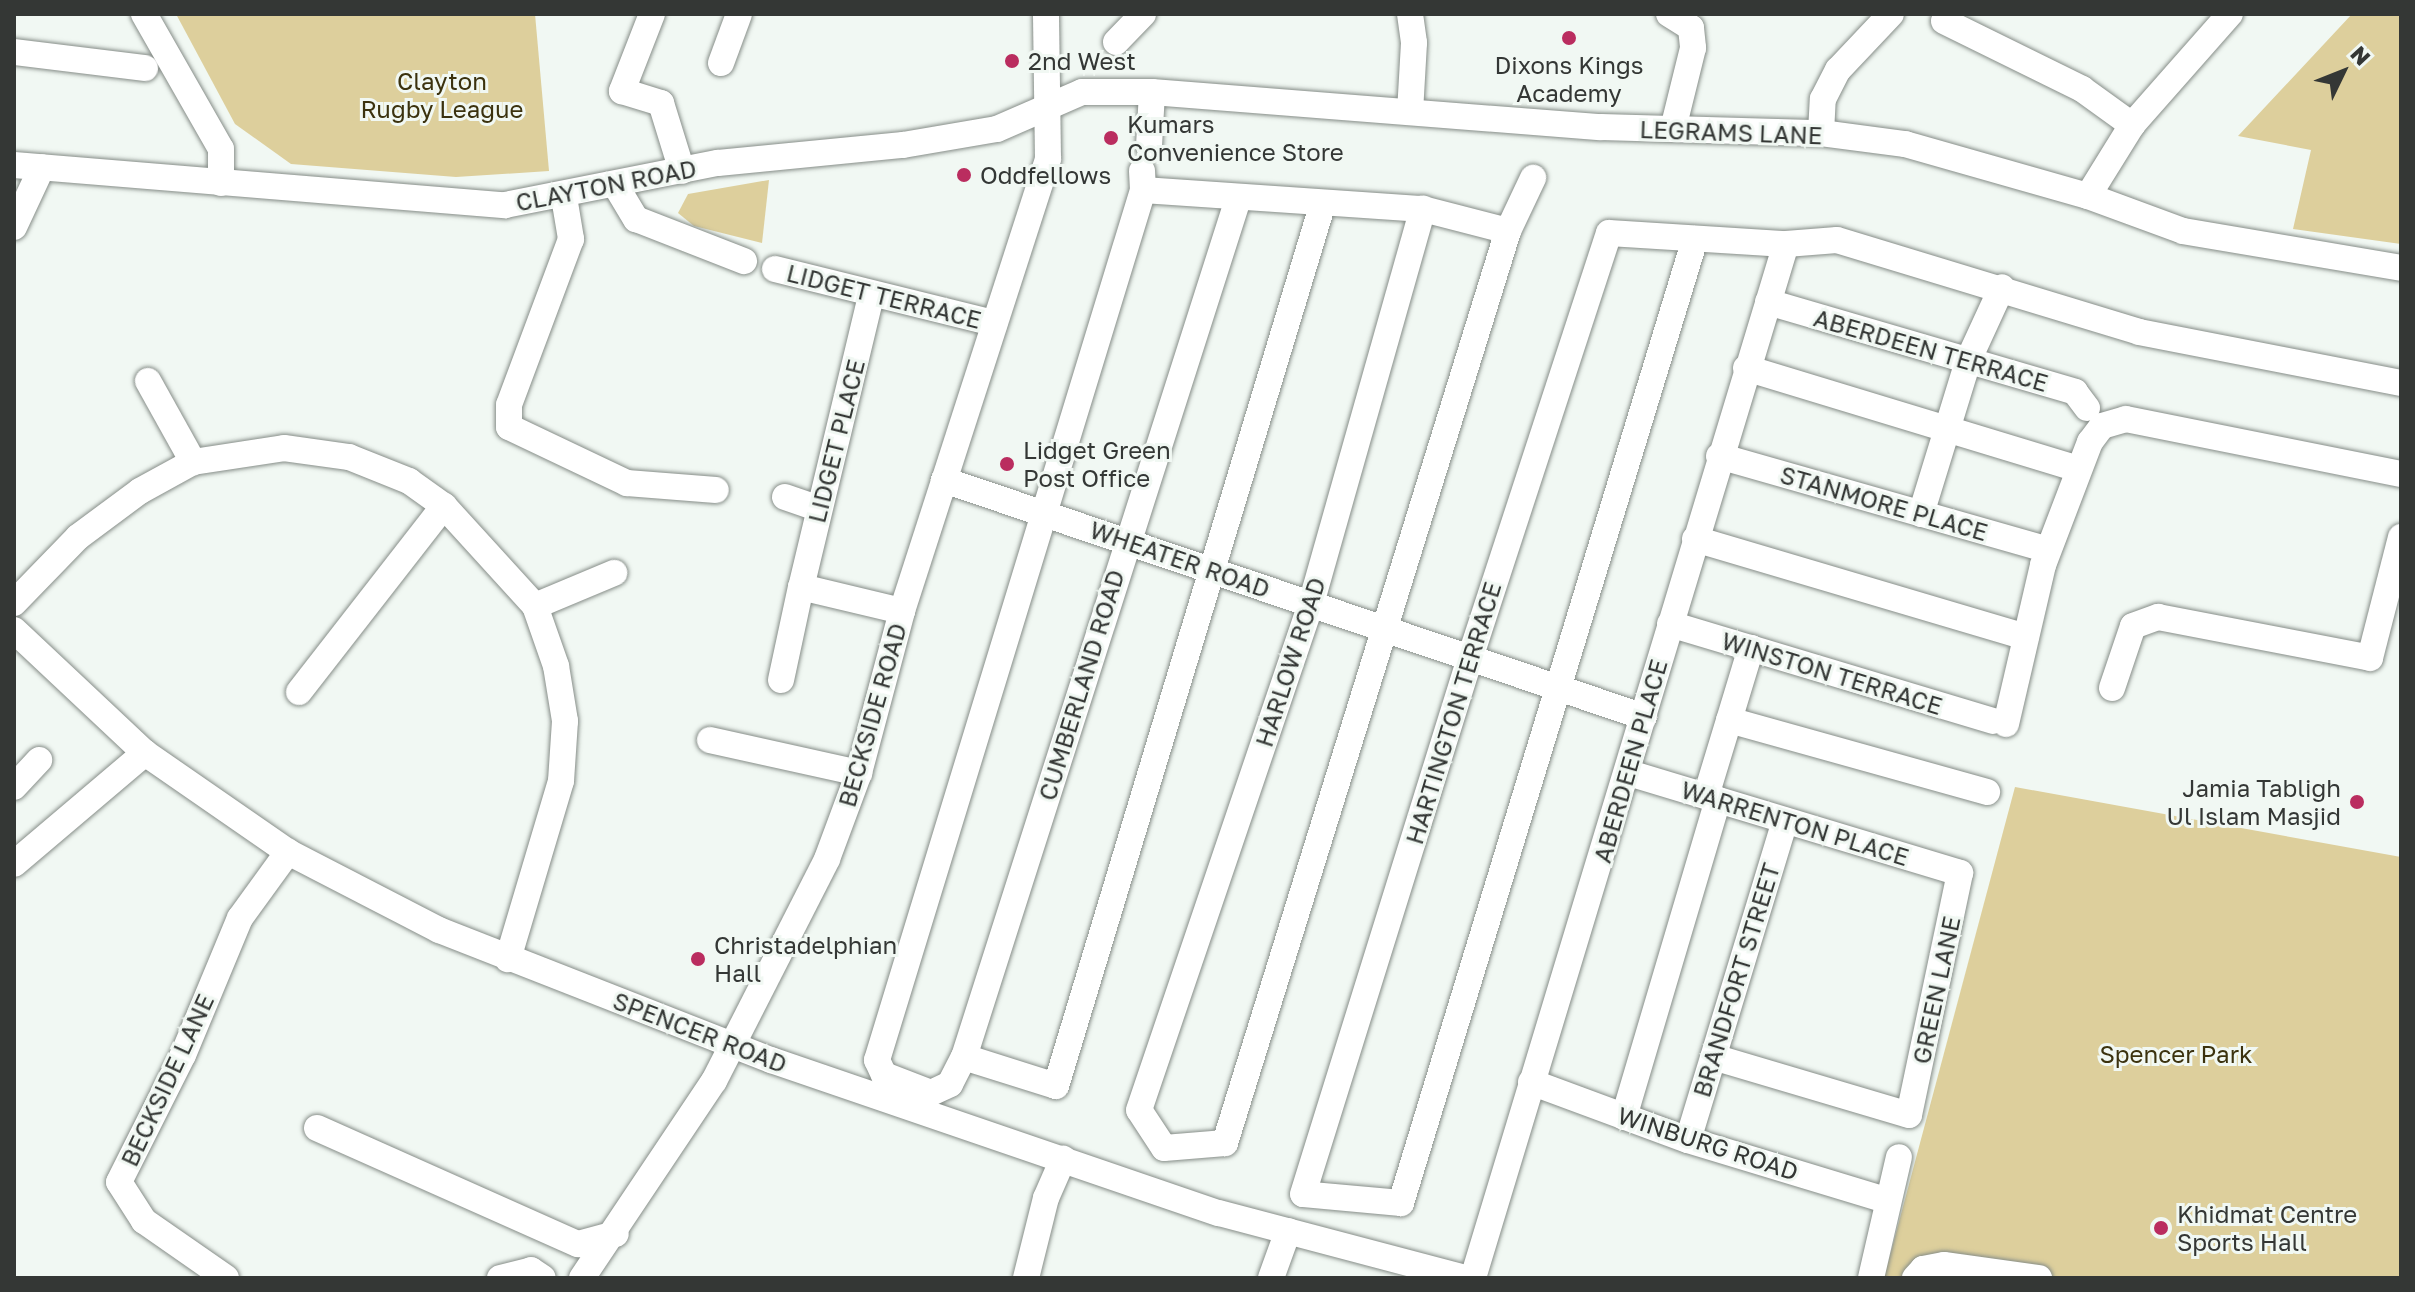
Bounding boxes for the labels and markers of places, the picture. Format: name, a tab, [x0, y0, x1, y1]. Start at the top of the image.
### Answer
marker: Dixons Kings Academy	[1560, 29, 1578, 47]
place label: 2nd West	[1028, 47, 1136, 75]
place label: Dixons Kings Academy	[1494, 51, 1644, 107]
marker: 2nd West	[1003, 52, 1021, 70]
place label: Kumars Convenience Store	[1127, 110, 1344, 166]
marker: Kumars Convenience Store	[1102, 129, 1120, 147]
place label: Oddfellows	[980, 161, 1111, 189]
marker: Oddfellows	[955, 166, 973, 184]
place label: Lidget Green Post Office	[1023, 436, 1171, 492]
marker: Lidget Green Post Office	[998, 455, 1016, 473]
place label: Jamia Tabligh Ul Islam Masjid	[2167, 774, 2341, 830]
marker: Jamia Tabligh Ul Islam Masjid	[2348, 793, 2366, 811]
place label: Christadelphian Hall	[714, 931, 897, 987]
marker: Christadelphian Hall	[689, 950, 707, 968]
place label: Khidmat Centre Sports Hall	[2177, 1200, 2357, 1256]
marker: Khidmat Centre Sports Hall	[2152, 1219, 2170, 1237]

